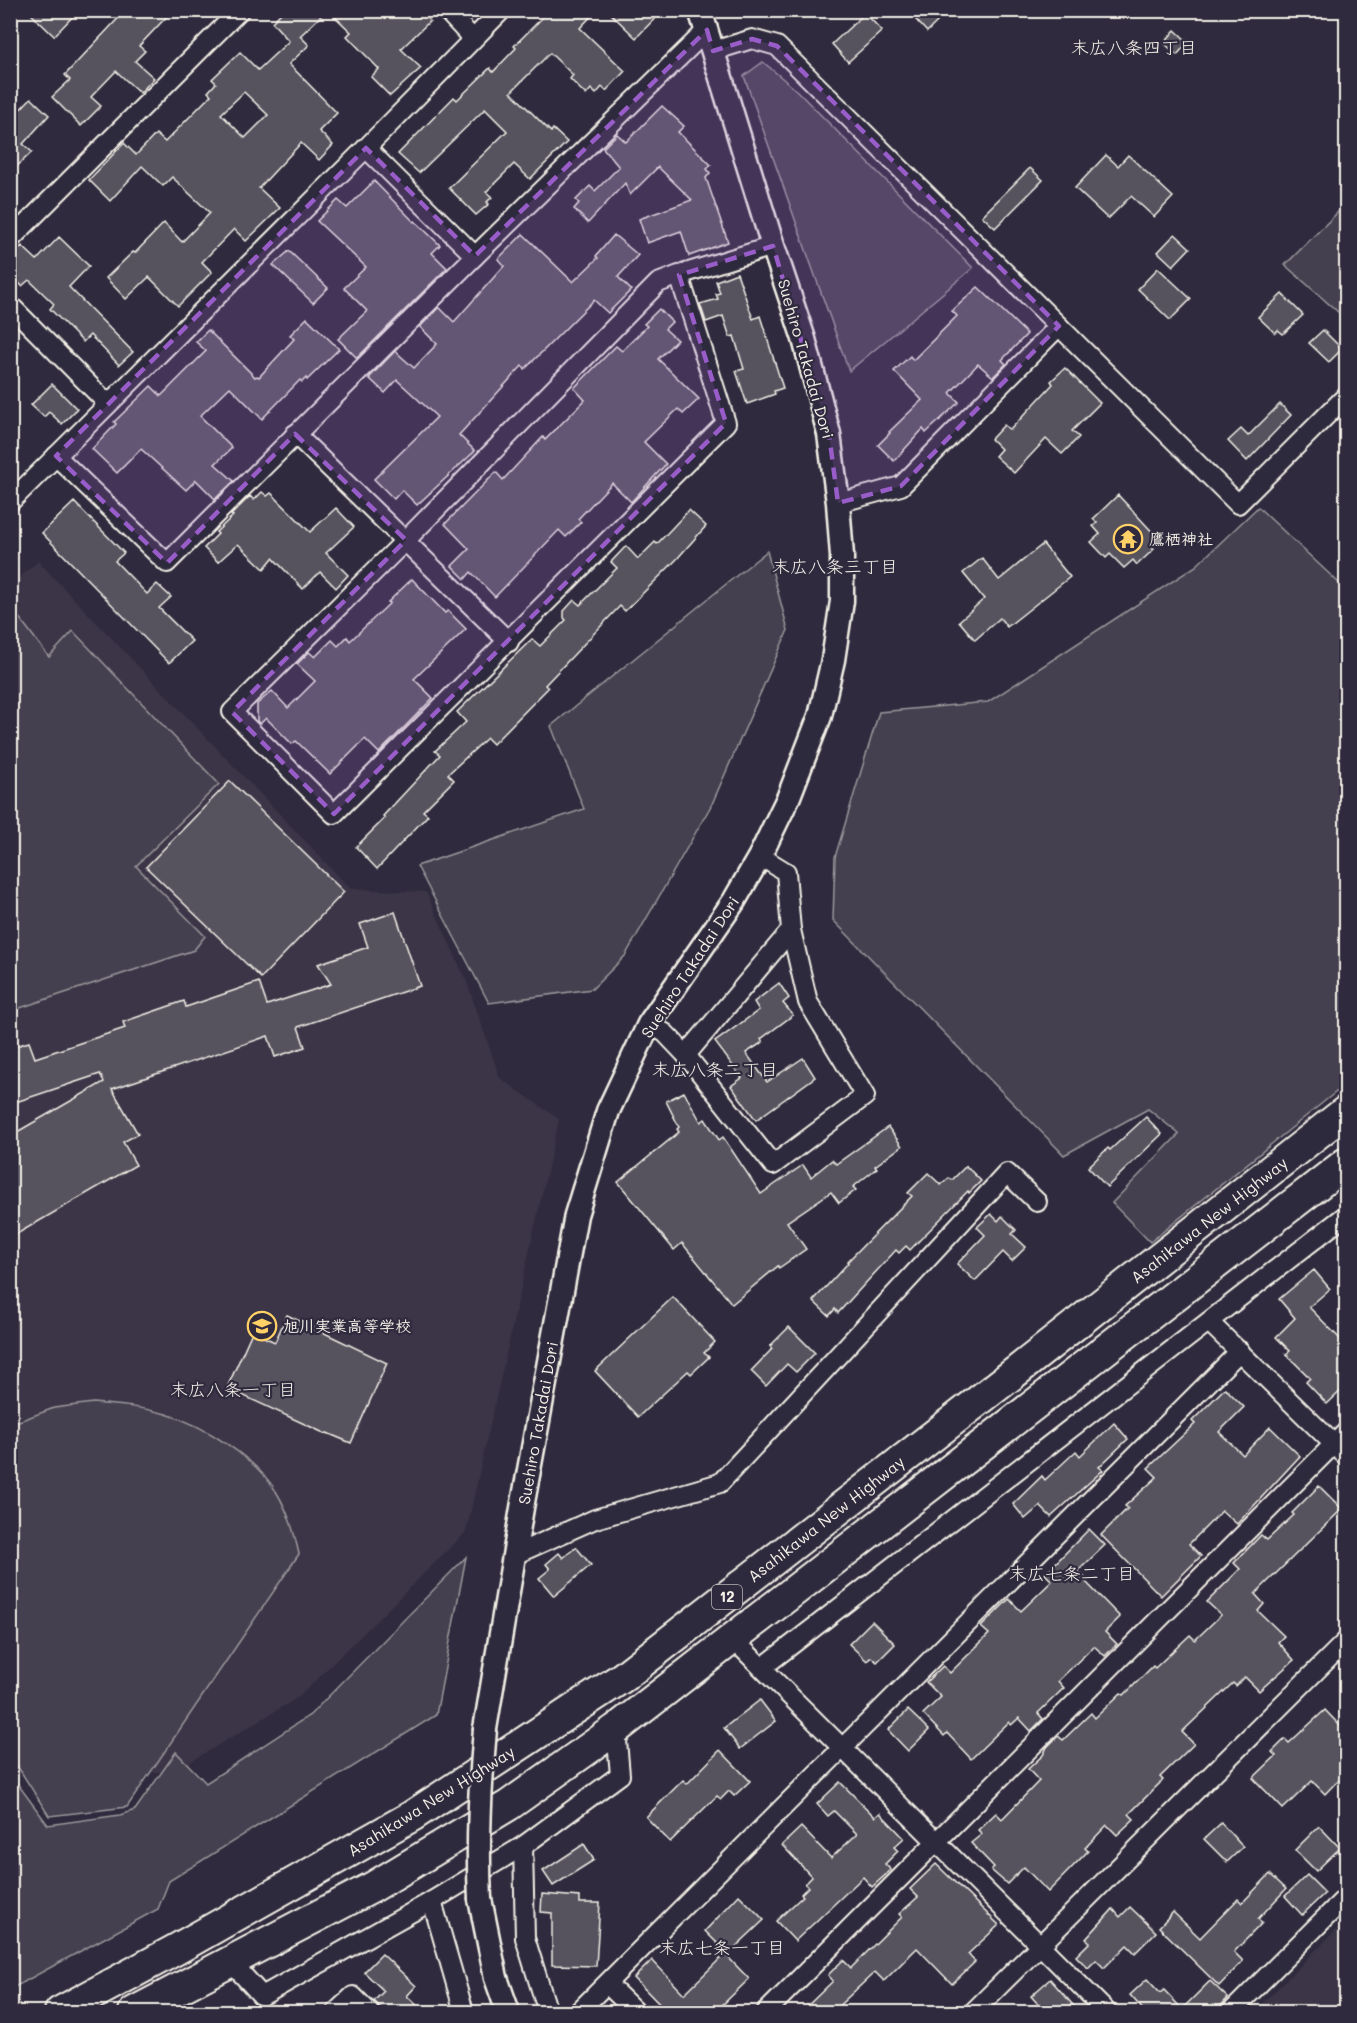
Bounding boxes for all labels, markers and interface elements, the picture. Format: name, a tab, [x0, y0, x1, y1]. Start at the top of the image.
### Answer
district label: 末広八条四丁目	[1071, 35, 1197, 59]
street label: Suehiro Takadai Dori	[774, 277, 839, 441]
temple icon: 鷹栖神社	[1112, 523, 1144, 555]
place label: 鷹栖神社	[1149, 528, 1213, 549]
district label: 末広八条三丁目	[772, 554, 898, 578]
street label: Suehiro Takadai Dori	[636, 892, 743, 1042]
district label: 末広八条二丁目	[652, 1057, 778, 1081]
street label: Asahikawa New Highway	[1126, 1152, 1291, 1287]
school or university icon: 旭川実業高等学校	[246, 1310, 278, 1342]
place label: 旭川実業高等学校	[283, 1315, 411, 1336]
street label: Suehiro Takadai Dori	[513, 1340, 562, 1506]
district label: 末広八条一丁目	[170, 1377, 296, 1401]
street label: Asahikawa New Highway	[743, 1451, 908, 1586]
district label: 末広七条二丁目	[1009, 1561, 1135, 1585]
road number: 12	[712, 1585, 742, 1609]
street label: Asahikawa New Highway	[343, 1740, 518, 1861]
district label: 末広七条一丁目	[659, 1935, 785, 1959]

